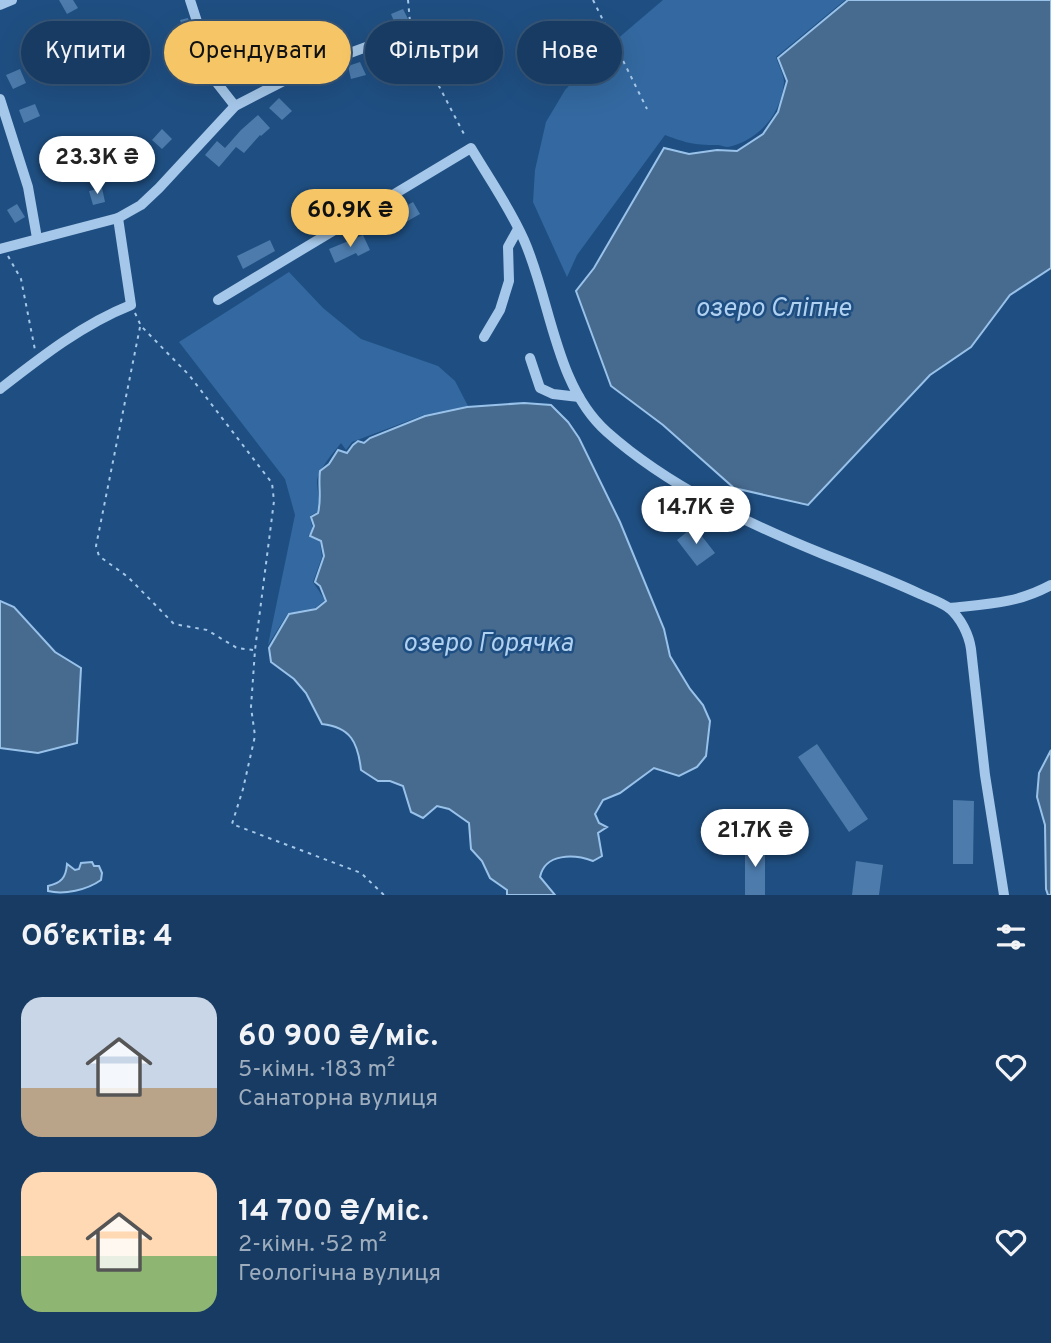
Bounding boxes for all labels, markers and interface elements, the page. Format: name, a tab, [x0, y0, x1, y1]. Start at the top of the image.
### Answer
chip: Купити	[21, 21, 150, 84]
chip: Орендувати	[164, 21, 351, 84]
chip: Фільтри	[365, 21, 503, 84]
chip: Нове	[517, 21, 622, 84]
pin: 23.3K ₴	[32, 136, 162, 196]
text: 23.3K ₴	[55, 144, 139, 173]
pin: 60.9K ₴	[285, 190, 415, 249]
text: 60.9K ₴	[307, 197, 393, 226]
water label: озеро Сліпне	[695, 293, 851, 326]
pin: 14.7K ₴	[631, 486, 761, 546]
text: 14.7K ₴	[657, 494, 735, 523]
water label: озеро Горячка	[403, 628, 574, 661]
pin: 21.7K ₴	[690, 810, 820, 869]
text: 21.7K ₴	[717, 817, 793, 846]
icon: filters	[992, 918, 1030, 956]
text: Об’єктів: 4	[21, 919, 173, 956]
text: 60 900 ₴/міс.	[238, 1019, 438, 1056]
icon: home	[77, 1025, 161, 1109]
icon: heart	[992, 1048, 1030, 1086]
text: 5-кімн. · 183 m²	[238, 1056, 395, 1085]
text: Санаторна вулиця	[238, 1085, 438, 1114]
text: 14 700 ₴/міс.	[238, 1194, 429, 1231]
icon: home	[77, 1200, 161, 1284]
icon: heart	[992, 1223, 1030, 1261]
text: 2-кімн. · 52 m²	[238, 1231, 387, 1260]
text: Геологічна вулиця	[238, 1260, 441, 1289]

